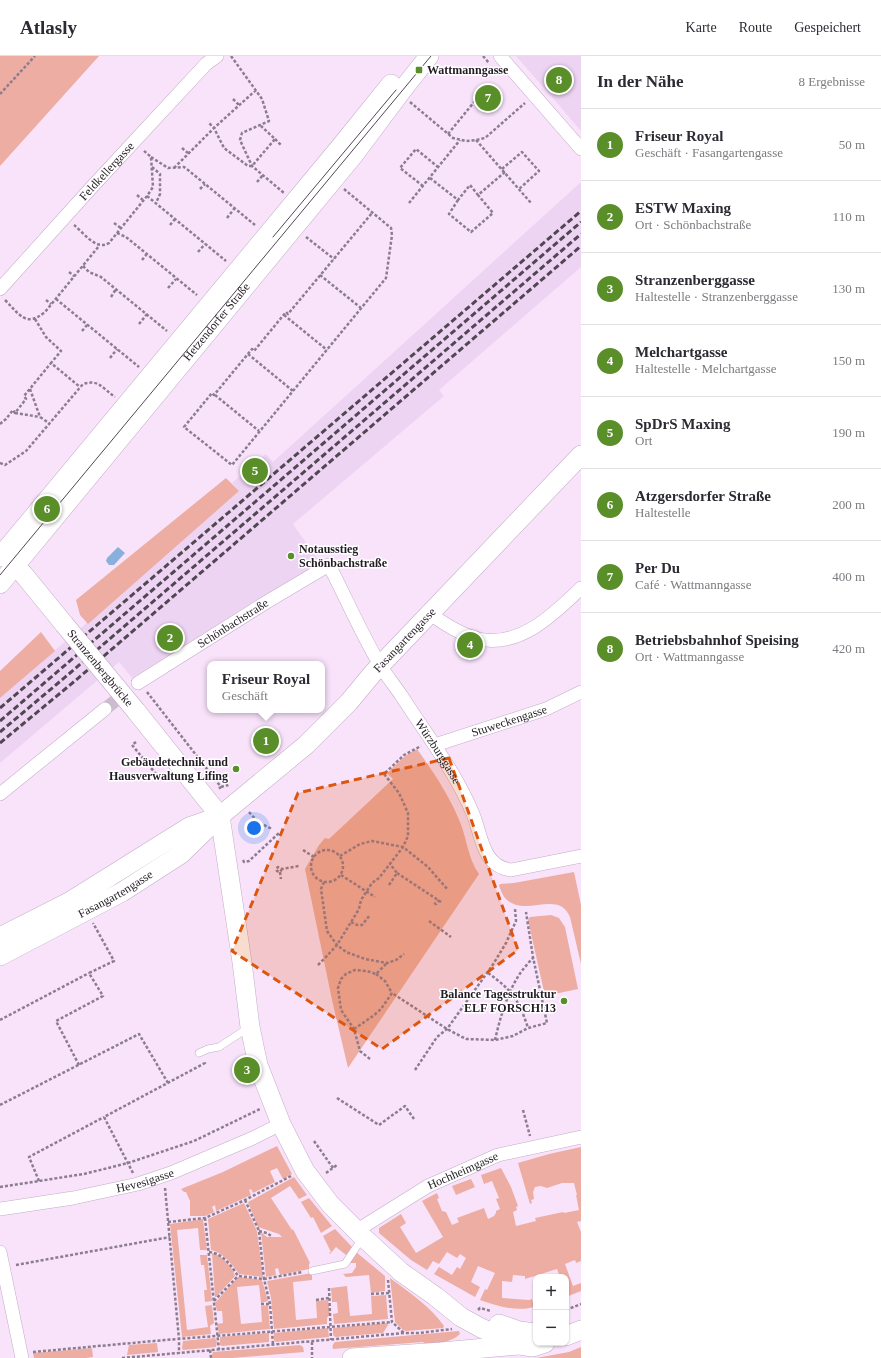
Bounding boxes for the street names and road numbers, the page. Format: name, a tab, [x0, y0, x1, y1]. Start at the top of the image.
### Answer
street label: Feldkellergasse	[76, 139, 137, 203]
street label: Hetzendorfer Straße	[180, 280, 253, 364]
street label: Schönbachstraße	[195, 596, 271, 651]
street label: Fasangartengasse	[370, 605, 439, 675]
street label: Stranzenbergbrücke	[64, 627, 136, 709]
street label: Stuweckengasse	[470, 702, 549, 740]
street label: Würzburggasse	[412, 716, 464, 786]
street label: Fasangartengasse	[76, 867, 155, 921]
street label: Hochheimgasse	[425, 1149, 500, 1192]
street label: Hevesigasse	[115, 1166, 176, 1195]

